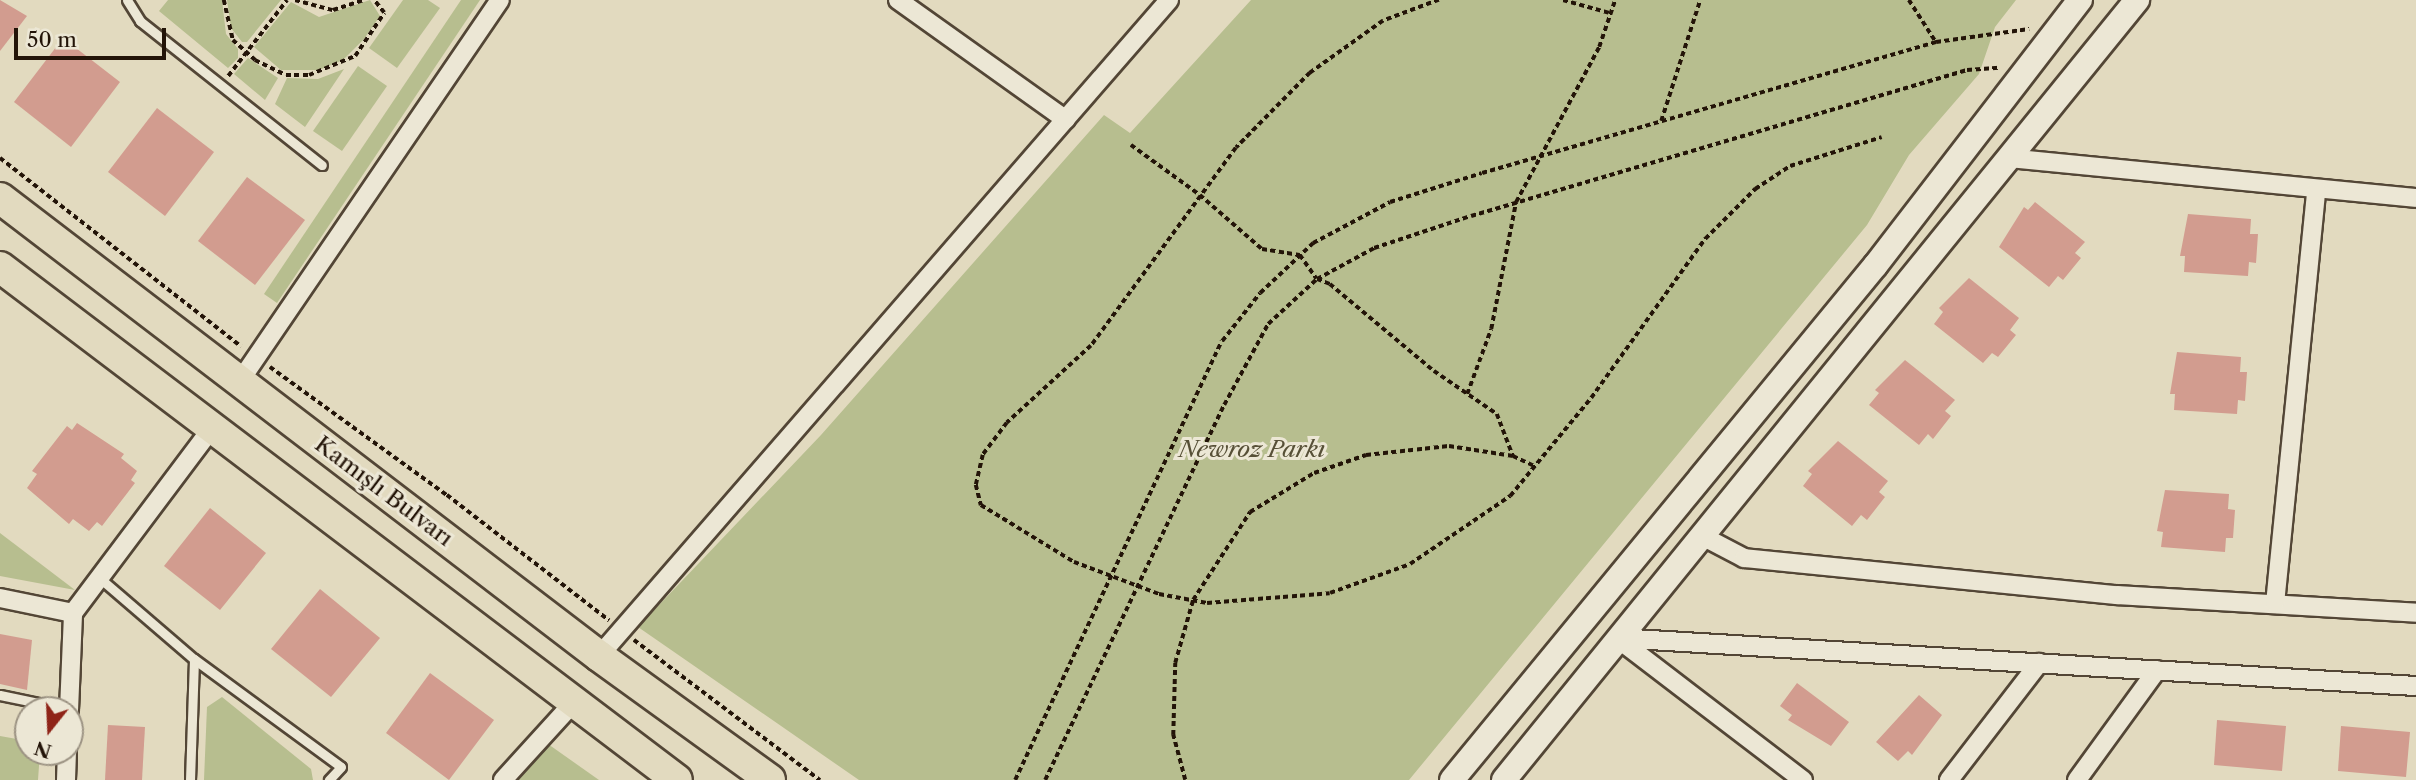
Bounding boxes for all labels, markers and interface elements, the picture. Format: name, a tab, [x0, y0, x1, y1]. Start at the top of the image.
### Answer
scale bar	[18, 14, 170, 58]
text: 50 m	[27, 27, 77, 52]
street label: Kamışlı Bulvarı	[309, 430, 459, 552]
park label: Newroz Parkı	[1179, 435, 1325, 463]
north arrow	[14, 696, 84, 766]
text: N	[32, 736, 54, 763]

